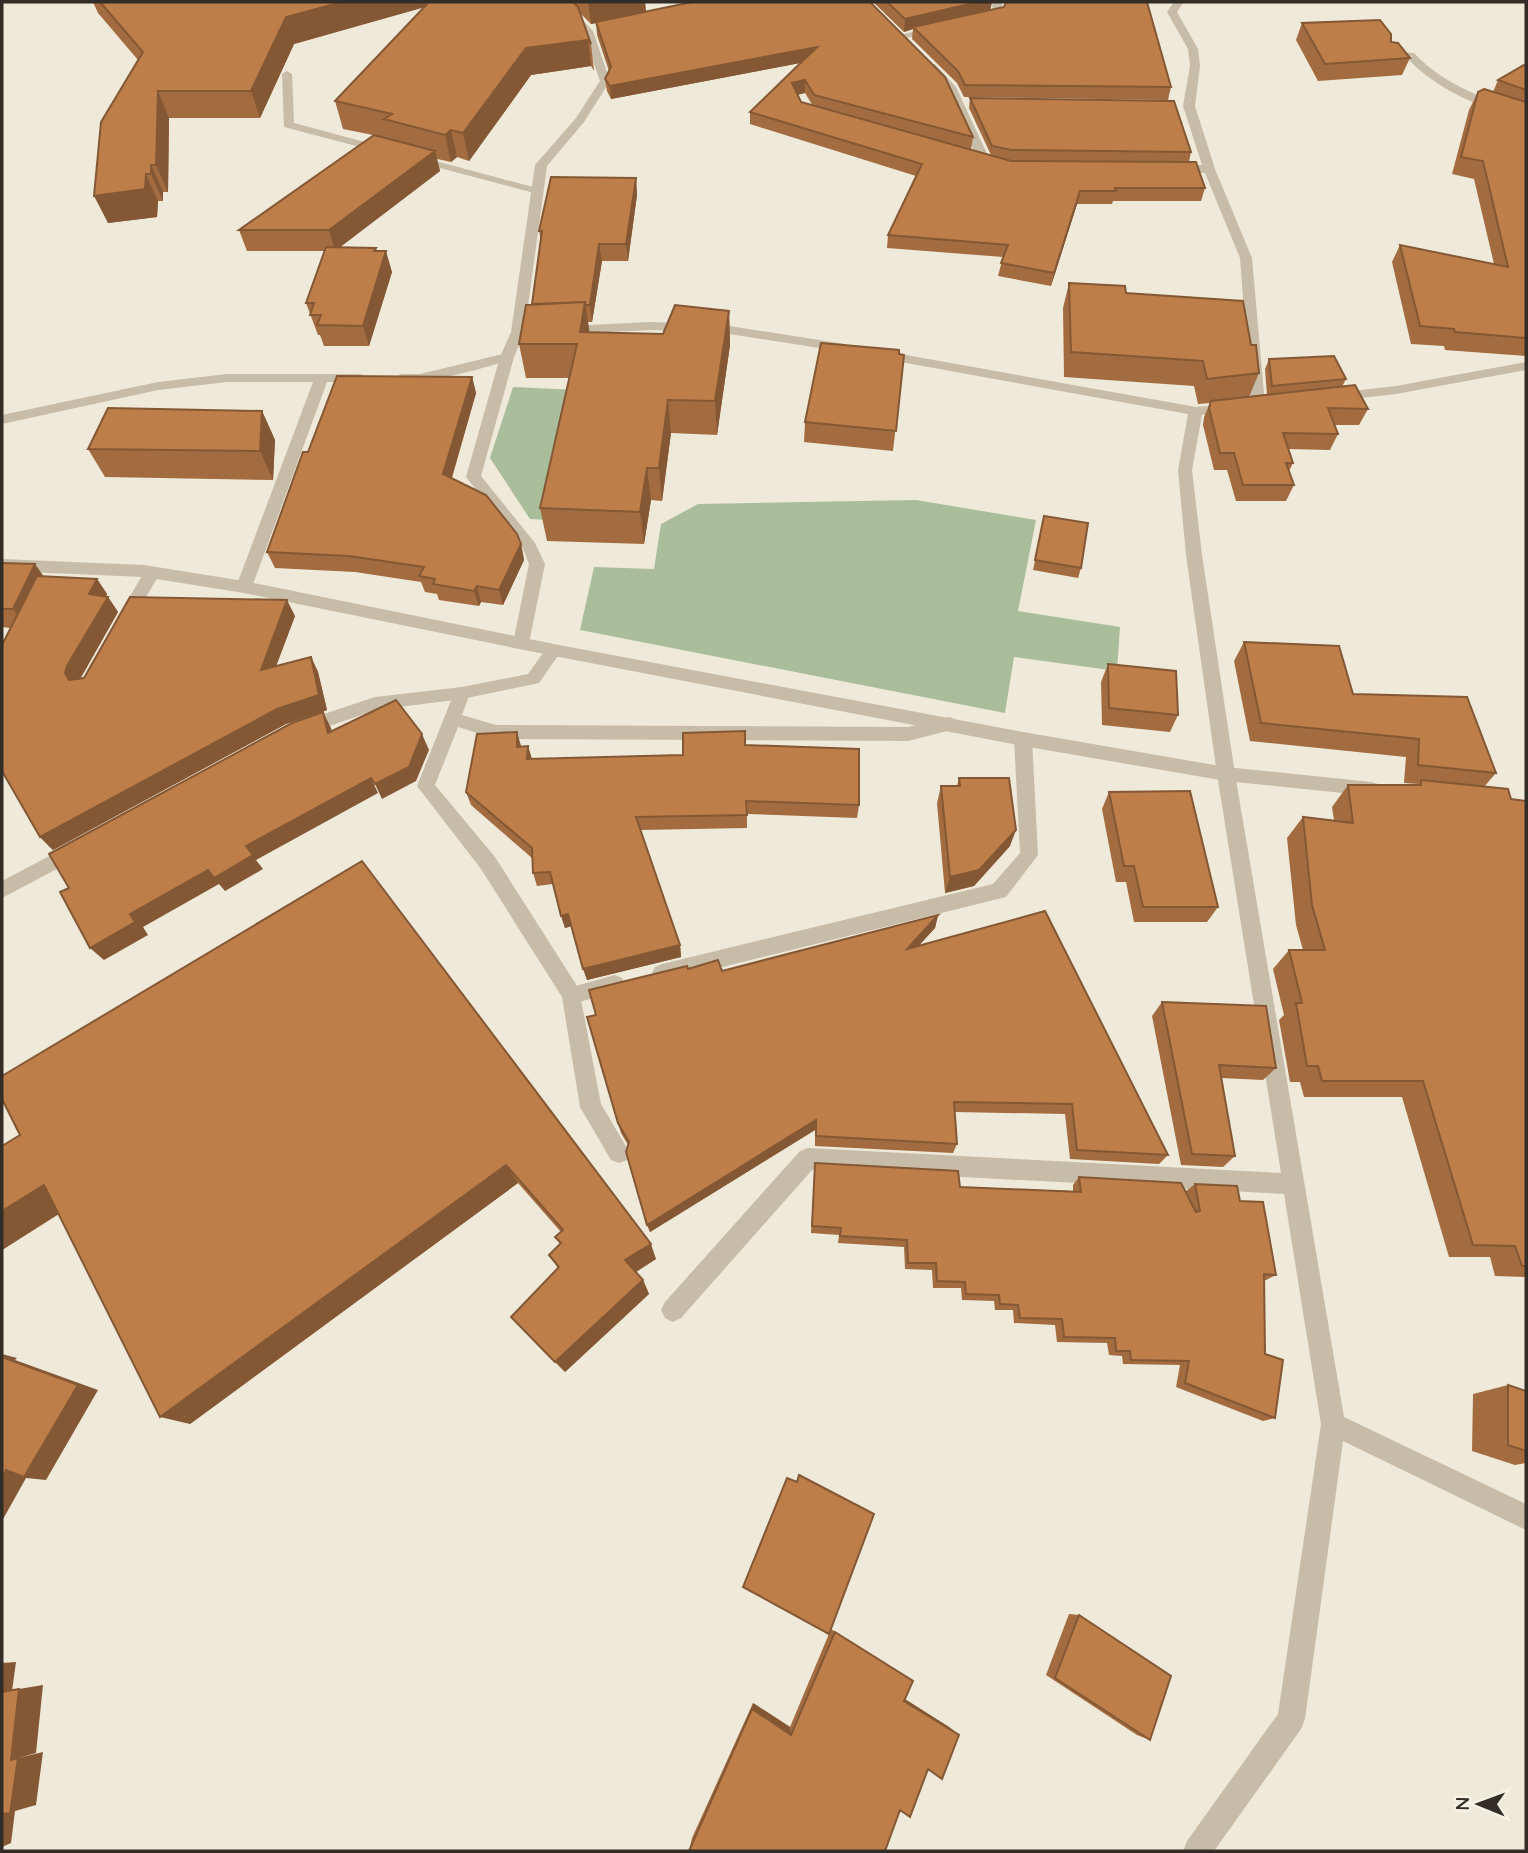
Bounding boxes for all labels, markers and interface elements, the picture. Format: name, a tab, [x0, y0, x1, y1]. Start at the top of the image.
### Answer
north arrow	[1444, 1769, 1514, 1839]
text: N	[1450, 1797, 1474, 1811]

